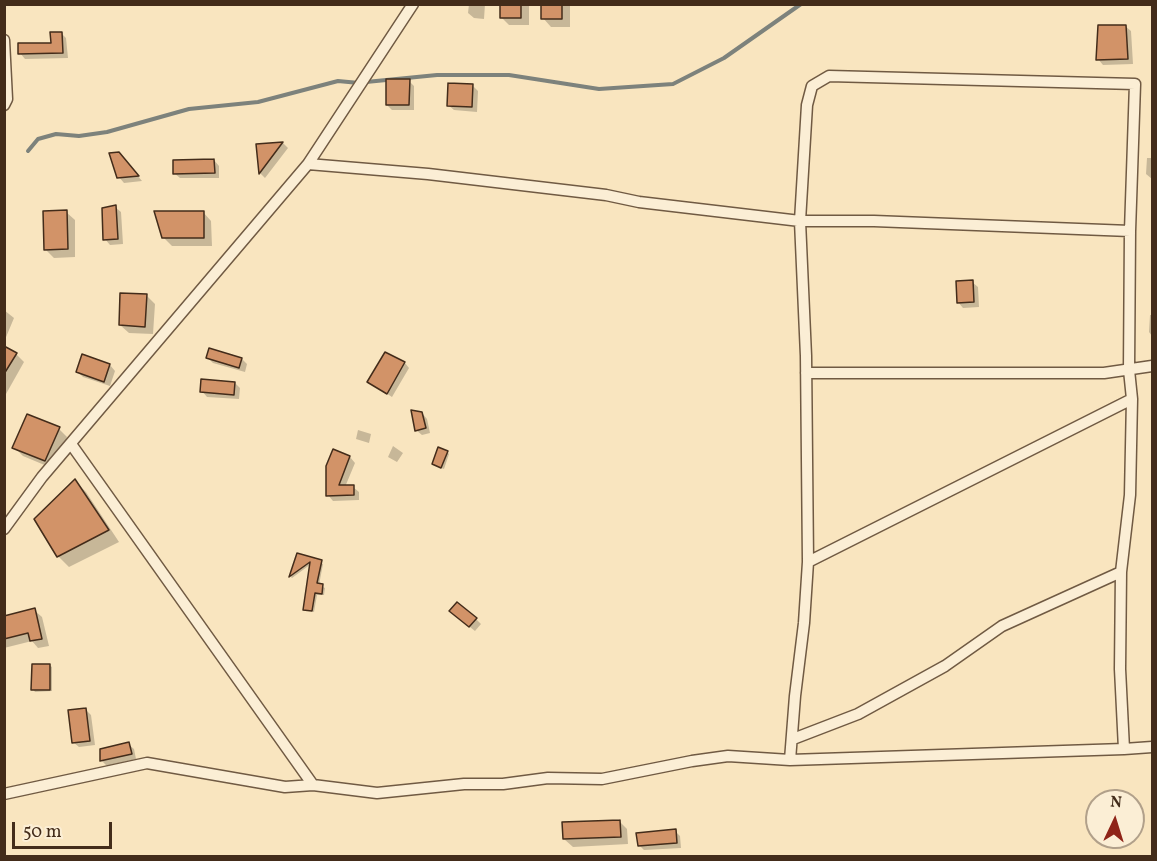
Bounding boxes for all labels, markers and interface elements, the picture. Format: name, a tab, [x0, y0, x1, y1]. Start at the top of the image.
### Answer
north arrow	[1085, 789, 1145, 849]
text: N	[1110, 792, 1123, 814]
scale bar	[15, 810, 116, 848]
text: 50 m	[23, 820, 62, 845]

